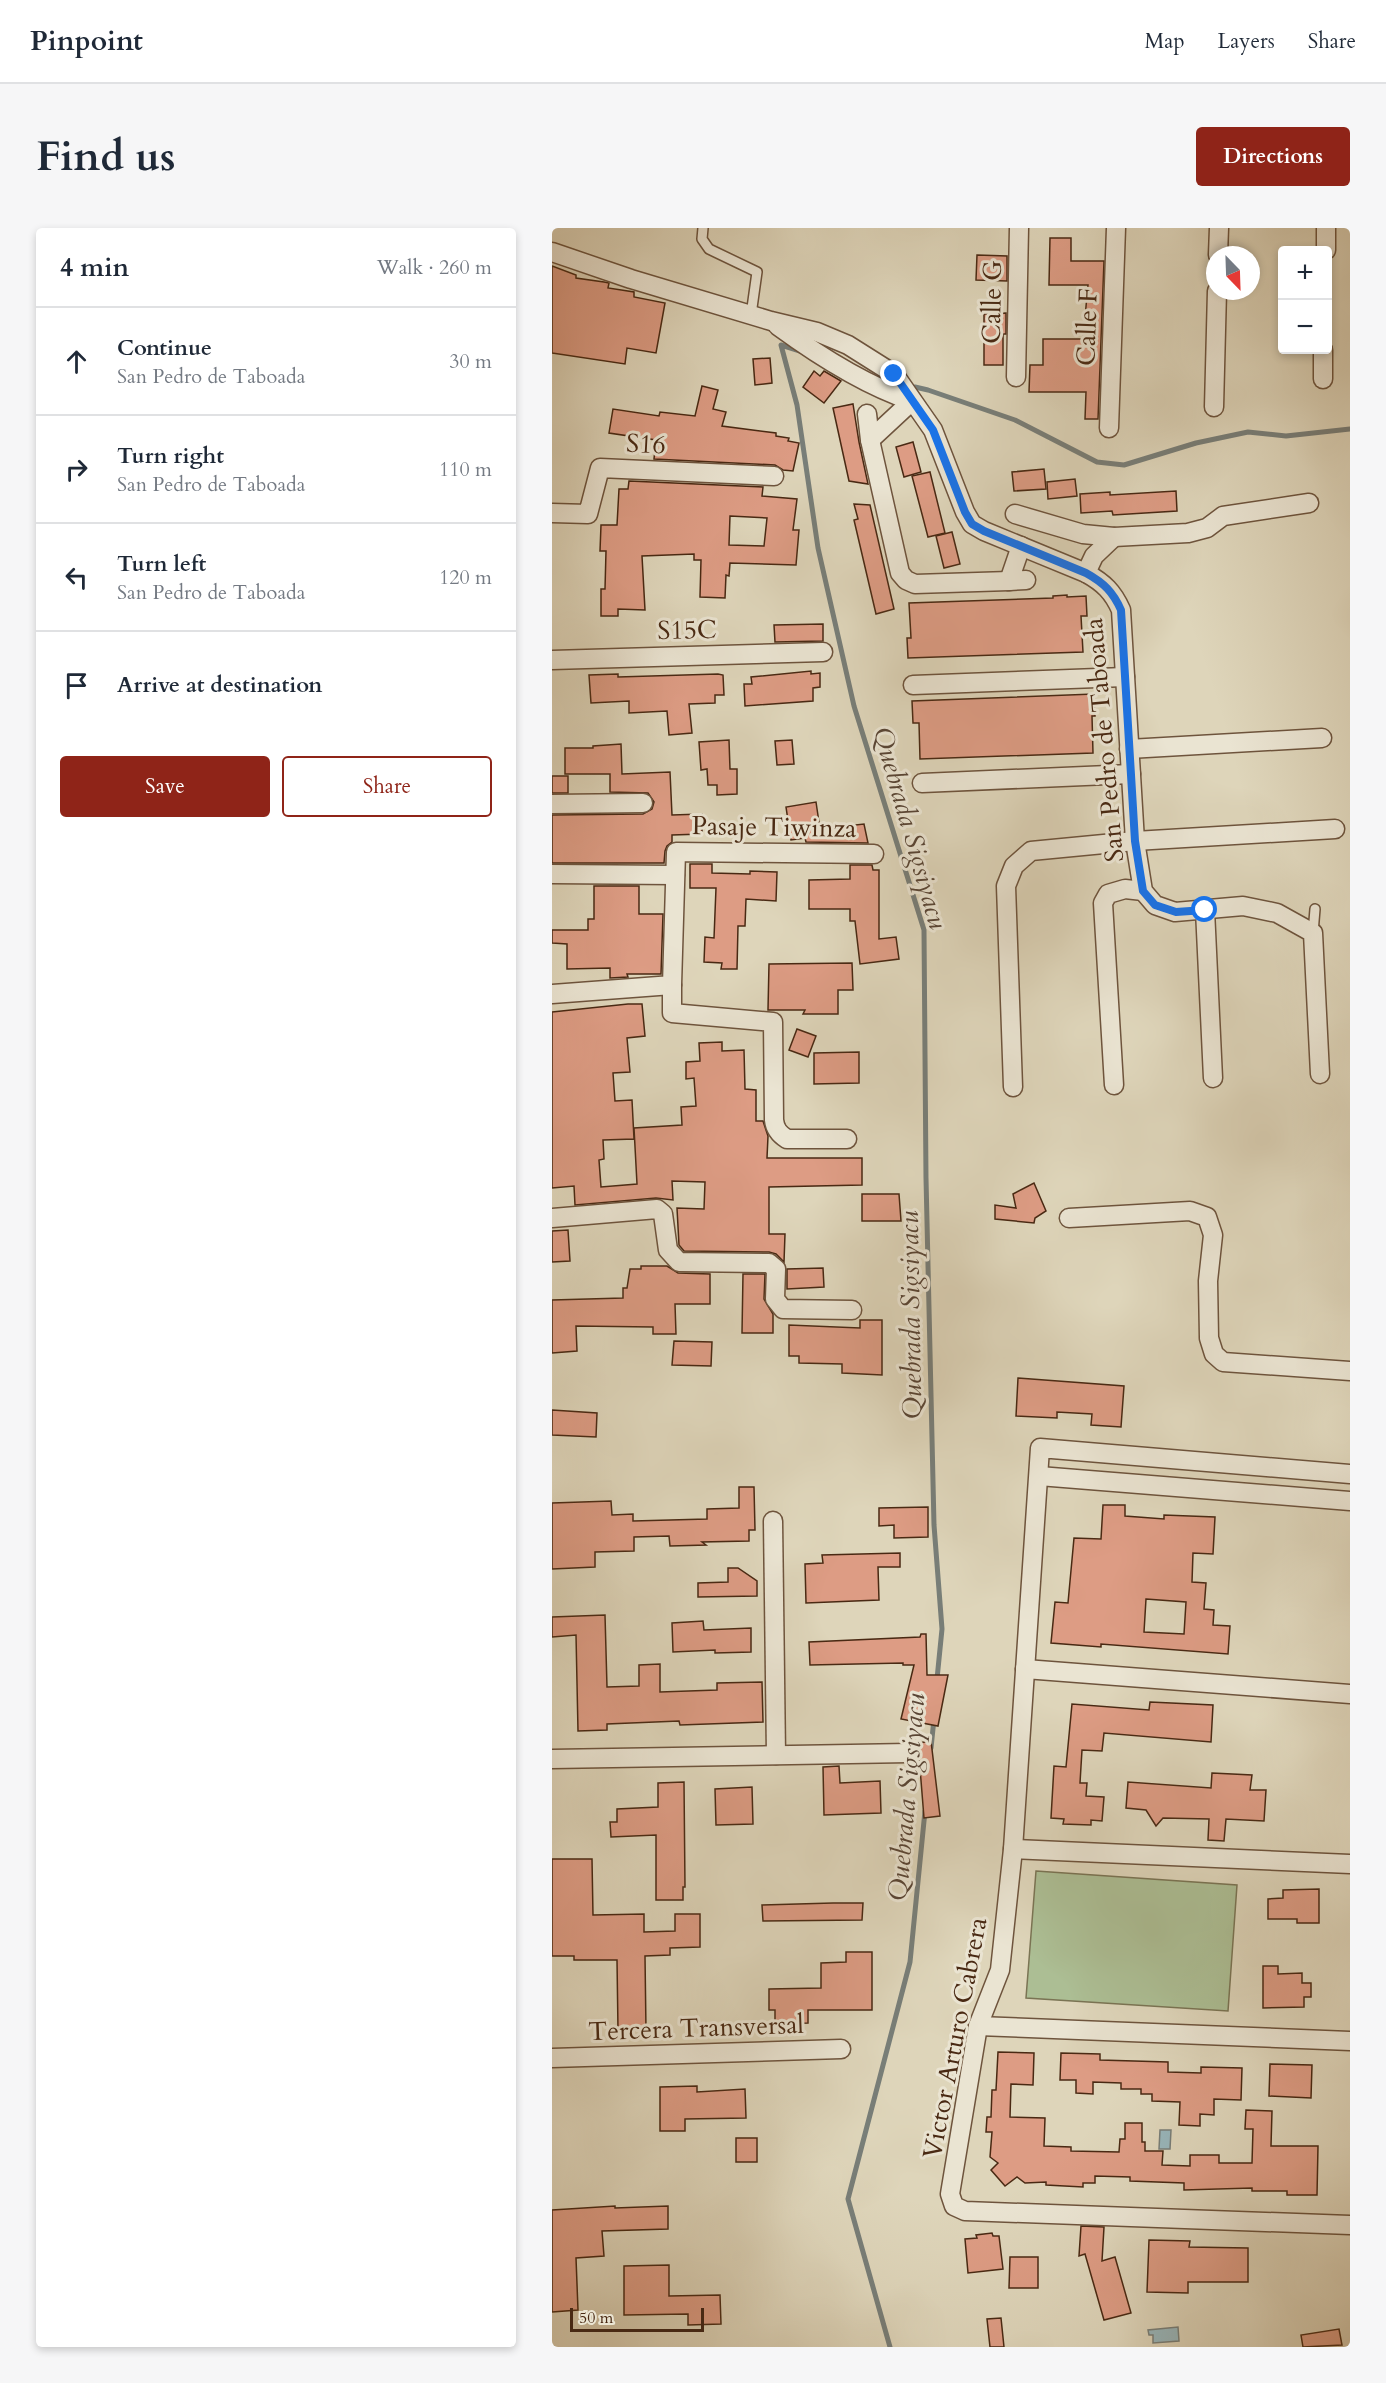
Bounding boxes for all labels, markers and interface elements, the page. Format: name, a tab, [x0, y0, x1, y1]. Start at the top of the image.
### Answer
text: Pinpoint	[30, 22, 143, 60]
text: Map	[1145, 27, 1185, 56]
text: Layers	[1218, 27, 1275, 56]
text: Share	[1308, 27, 1356, 56]
button: Directions	[1196, 127, 1350, 186]
text: Find us	[36, 128, 176, 185]
north arrow	[1206, 246, 1260, 300]
map controls	[1278, 246, 1332, 354]
button: +	[1278, 246, 1332, 300]
text: 4 min	[60, 250, 129, 285]
text: Walk · 260 m	[377, 254, 492, 281]
street label: Calle G	[974, 260, 1010, 344]
street label: Calle F	[1068, 287, 1106, 367]
button: −	[1278, 300, 1332, 354]
text: Continue	[117, 333, 212, 363]
icon: ahead	[60, 345, 93, 378]
text: 30 m	[449, 348, 492, 375]
route end	[880, 360, 906, 386]
text: San Pedro de Taboada	[117, 363, 305, 390]
street label: S16	[625, 425, 667, 463]
text: Turn right	[117, 441, 224, 471]
icon: right	[60, 453, 93, 486]
text: 110 m	[439, 456, 492, 483]
text: San Pedro de Taboada	[117, 471, 305, 498]
text: Turn left	[117, 549, 206, 579]
icon: left	[60, 561, 93, 594]
text: 120 m	[439, 564, 492, 591]
text: San Pedro de Taboada	[117, 579, 305, 606]
street label: S15C	[657, 612, 717, 648]
street label: San Pedro de Taboada	[1076, 617, 1132, 863]
icon: arrive	[60, 669, 93, 702]
text: Arrive at destination	[117, 670, 322, 700]
water label: Quebrada Sigsiyacu	[863, 722, 957, 934]
button: Save	[60, 756, 270, 817]
button: Share	[282, 756, 492, 817]
street label: Pasaje Tiwinza	[691, 808, 857, 846]
route start	[1191, 896, 1217, 922]
water label: Quebrada Sigsiyacu	[891, 1210, 931, 1420]
water label: Quebrada Sigsiyacu	[879, 1691, 935, 1903]
street label: Victor Arturo Cabrera	[914, 1914, 996, 2162]
street label: Tercera Transversal	[587, 2007, 805, 2049]
scale bar	[570, 2305, 704, 2332]
text: 50 m	[579, 2307, 613, 2329]

